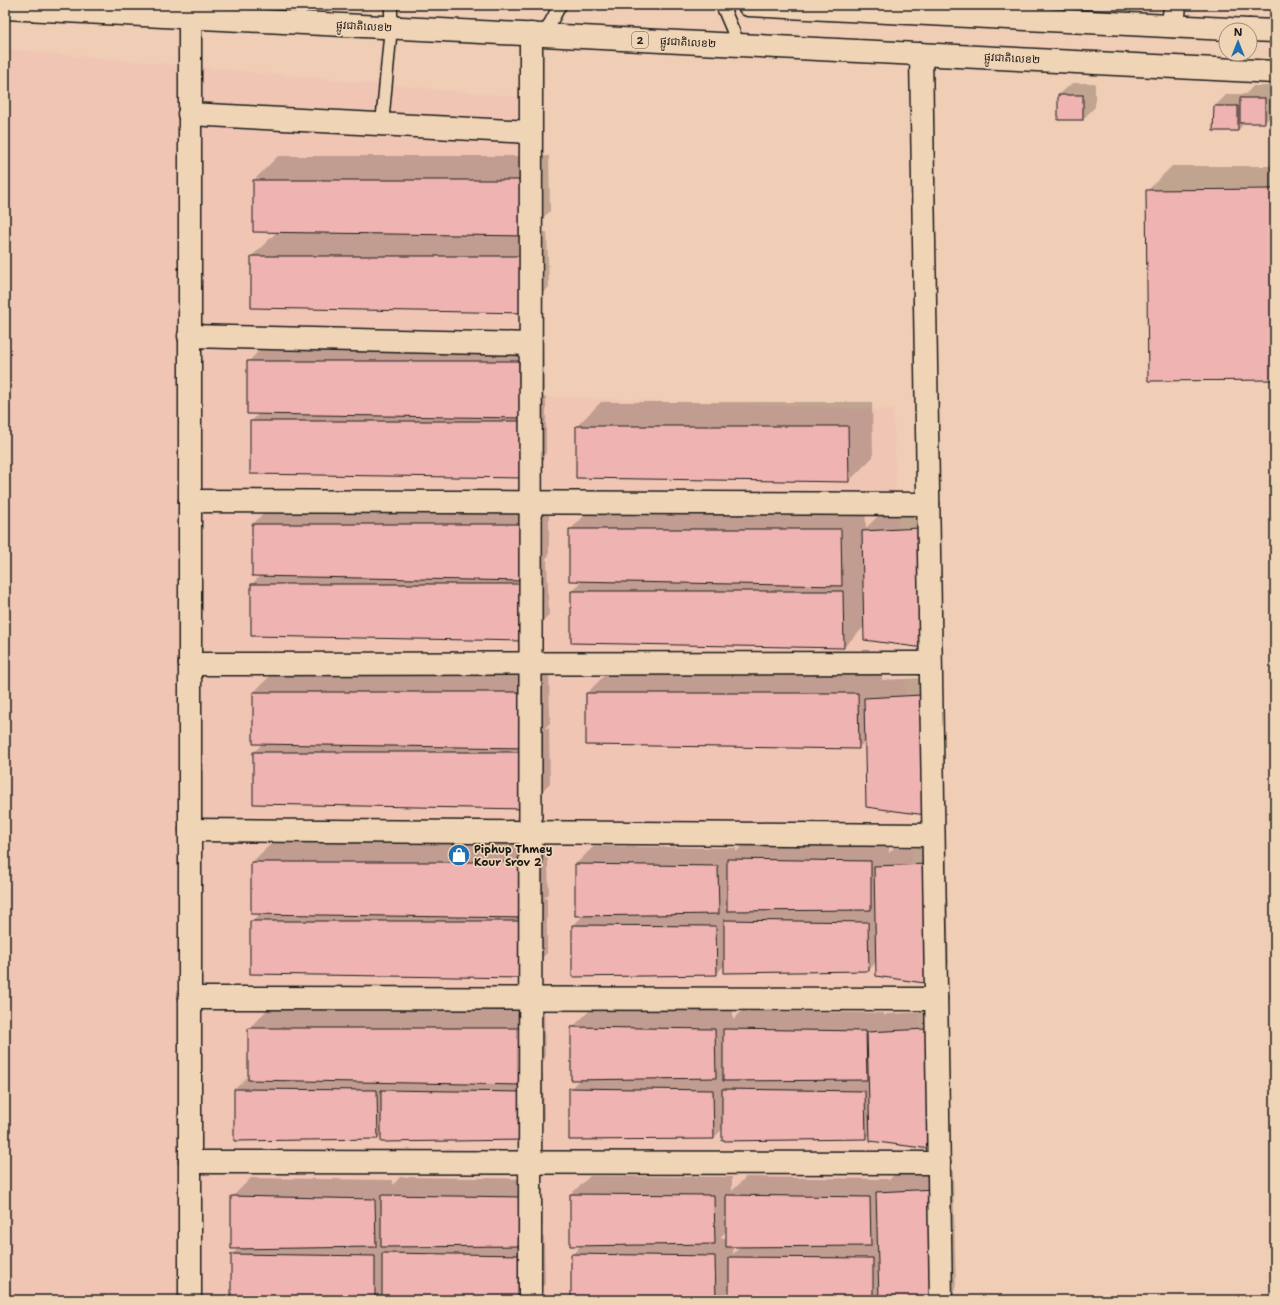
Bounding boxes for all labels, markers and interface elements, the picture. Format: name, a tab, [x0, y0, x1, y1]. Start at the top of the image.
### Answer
street label: ផ្លូវជាតិលេខ២	[335, 18, 392, 38]
north arrow	[1218, 22, 1258, 62]
text: N	[1234, 25, 1243, 40]
road number: 2	[632, 32, 648, 48]
street label: ផ្លូវជាតិលេខ២	[659, 34, 716, 54]
street label: ផ្លូវជាតិលេខ២	[983, 50, 1040, 70]
shop icon: Piphup Thmey Kour Srov 2	[446, 842, 472, 868]
place label: Piphup Thmey Kour Srov 2	[474, 842, 553, 870]

